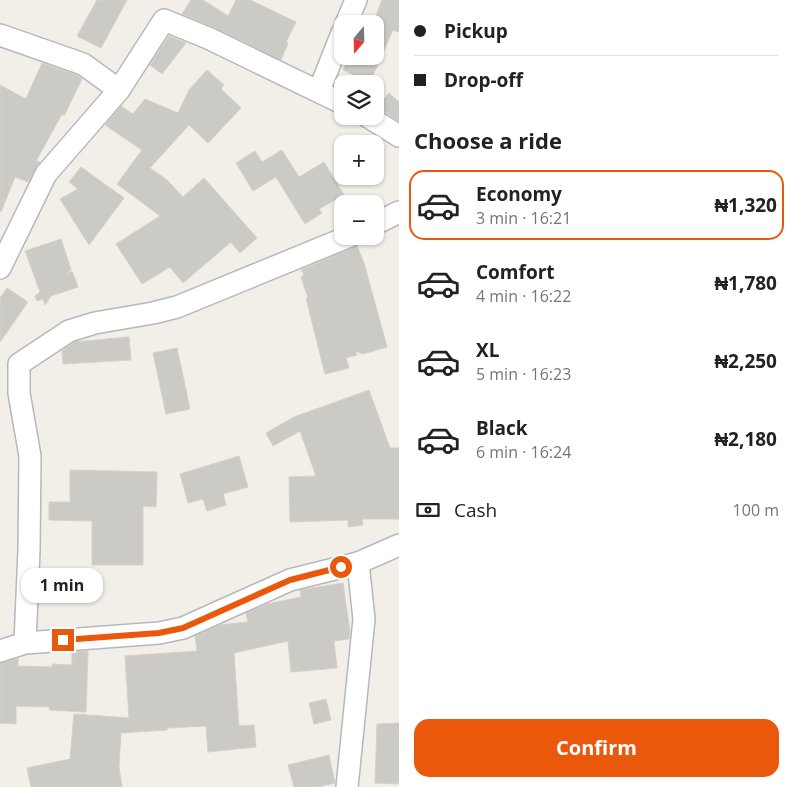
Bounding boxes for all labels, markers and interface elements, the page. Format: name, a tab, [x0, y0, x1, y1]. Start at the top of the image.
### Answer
north arrow	[334, 15, 384, 65]
map controls	[334, 15, 384, 245]
text: Pickup	[444, 18, 508, 44]
text: Drop-off	[444, 67, 523, 93]
button: layers	[334, 75, 384, 125]
text: Choose a ride	[414, 125, 562, 155]
button: +	[334, 135, 384, 185]
text: Economy	[476, 181, 562, 207]
icon: car	[416, 183, 461, 228]
text: ₦1,320	[714, 192, 777, 218]
button: −	[334, 195, 384, 245]
text: 3 min · 16:21	[476, 207, 571, 229]
text: Comfort	[476, 259, 555, 285]
icon: car	[416, 261, 461, 306]
text: ₦1,780	[714, 270, 777, 296]
text: 4 min · 16:22	[476, 285, 571, 307]
text: XL	[476, 337, 499, 363]
icon: car	[416, 339, 461, 384]
text: ₦2,250	[714, 348, 777, 374]
text: 5 min · 16:23	[476, 363, 571, 385]
text: Black	[476, 415, 528, 441]
icon: car	[416, 417, 461, 462]
text: ₦2,180	[714, 426, 777, 452]
text: 6 min · 16:24	[476, 441, 571, 463]
icon: cash	[414, 496, 442, 524]
text: Cash	[454, 497, 497, 523]
text: 100 m	[733, 499, 779, 521]
route start	[330, 556, 352, 578]
callout: 1 min	[22, 568, 104, 602]
text: 1 min	[40, 574, 84, 596]
route end	[52, 629, 74, 651]
button: Confirm	[414, 719, 779, 777]

